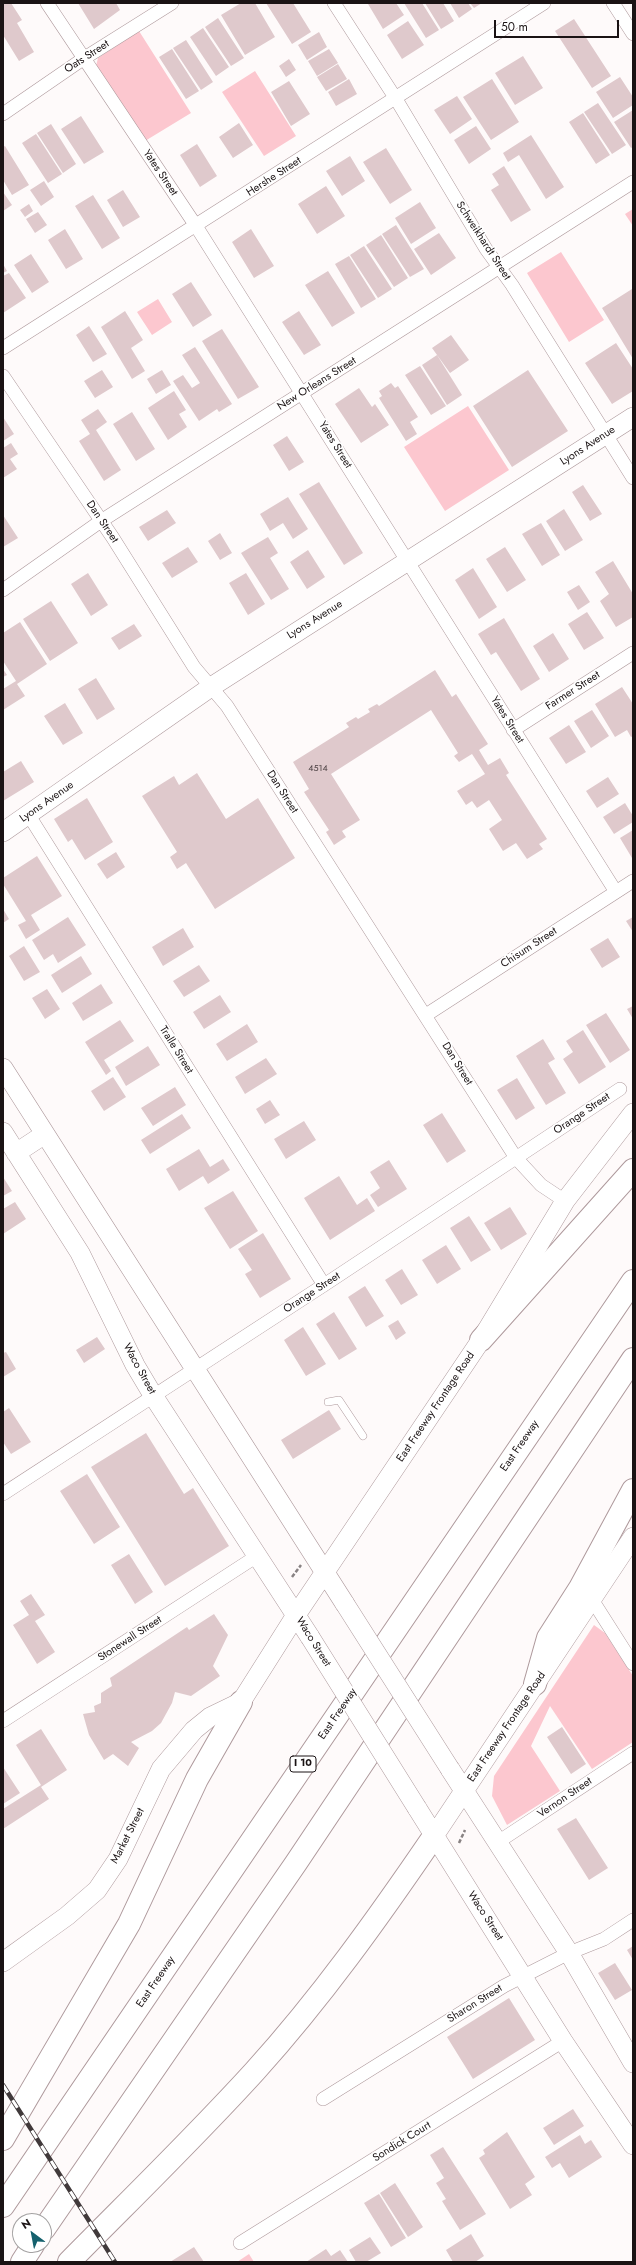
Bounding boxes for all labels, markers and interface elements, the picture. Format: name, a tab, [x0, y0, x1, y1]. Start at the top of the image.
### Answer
scale bar	[496, 12, 621, 38]
text: 50 m	[501, 18, 528, 36]
street label: Oats Street	[62, 38, 112, 76]
street label: Yates Street	[140, 147, 180, 199]
street label: Hershe Street	[244, 154, 304, 200]
street label: Schweikhardt Street	[453, 199, 513, 283]
street label: New Orleans Street	[275, 354, 359, 414]
street label: Yates Street	[315, 419, 355, 471]
street label: Lyons Avenue	[558, 423, 618, 469]
street label: Dan Street	[83, 498, 121, 546]
street label: Lyons Avenue	[285, 598, 345, 642]
street label: Farmer Street	[543, 669, 603, 713]
street label: Yates Street	[487, 694, 527, 746]
house number: 4514	[308, 764, 328, 774]
street label: Dan Street	[263, 768, 301, 816]
street label: Lyons Avenue	[17, 779, 77, 825]
street label: Chisum Street	[498, 925, 560, 971]
street label: Tralle Street	[156, 1024, 196, 1076]
street label: Dan Street	[439, 1040, 475, 1088]
street label: Orange Street	[551, 1090, 613, 1138]
street label: Orange Street	[281, 1270, 343, 1316]
street label: Waco Street	[120, 1341, 158, 1397]
street label: East Freeway Frontage Road	[394, 1349, 478, 1465]
street label: East Freeway	[498, 1418, 542, 1474]
street label: Stonewall Street	[96, 1613, 164, 1665]
street label: Waco Street	[293, 1615, 333, 1669]
street label: East Freeway Frontage Road	[465, 1669, 549, 1785]
street label: East Freeway	[316, 1686, 360, 1742]
road number: I 10	[290, 1756, 316, 1772]
street label: Vernon Street	[535, 1775, 595, 1821]
street label: Market Street	[108, 1806, 148, 1866]
street label: Waco Street	[464, 1889, 506, 1943]
street label: East Freeway	[134, 1954, 178, 2010]
street label: Sharon Street	[445, 1982, 505, 2026]
street label: Sondick Court	[370, 2119, 434, 2165]
north arrow	[12, 2213, 52, 2253]
text: N	[18, 2215, 34, 2233]

